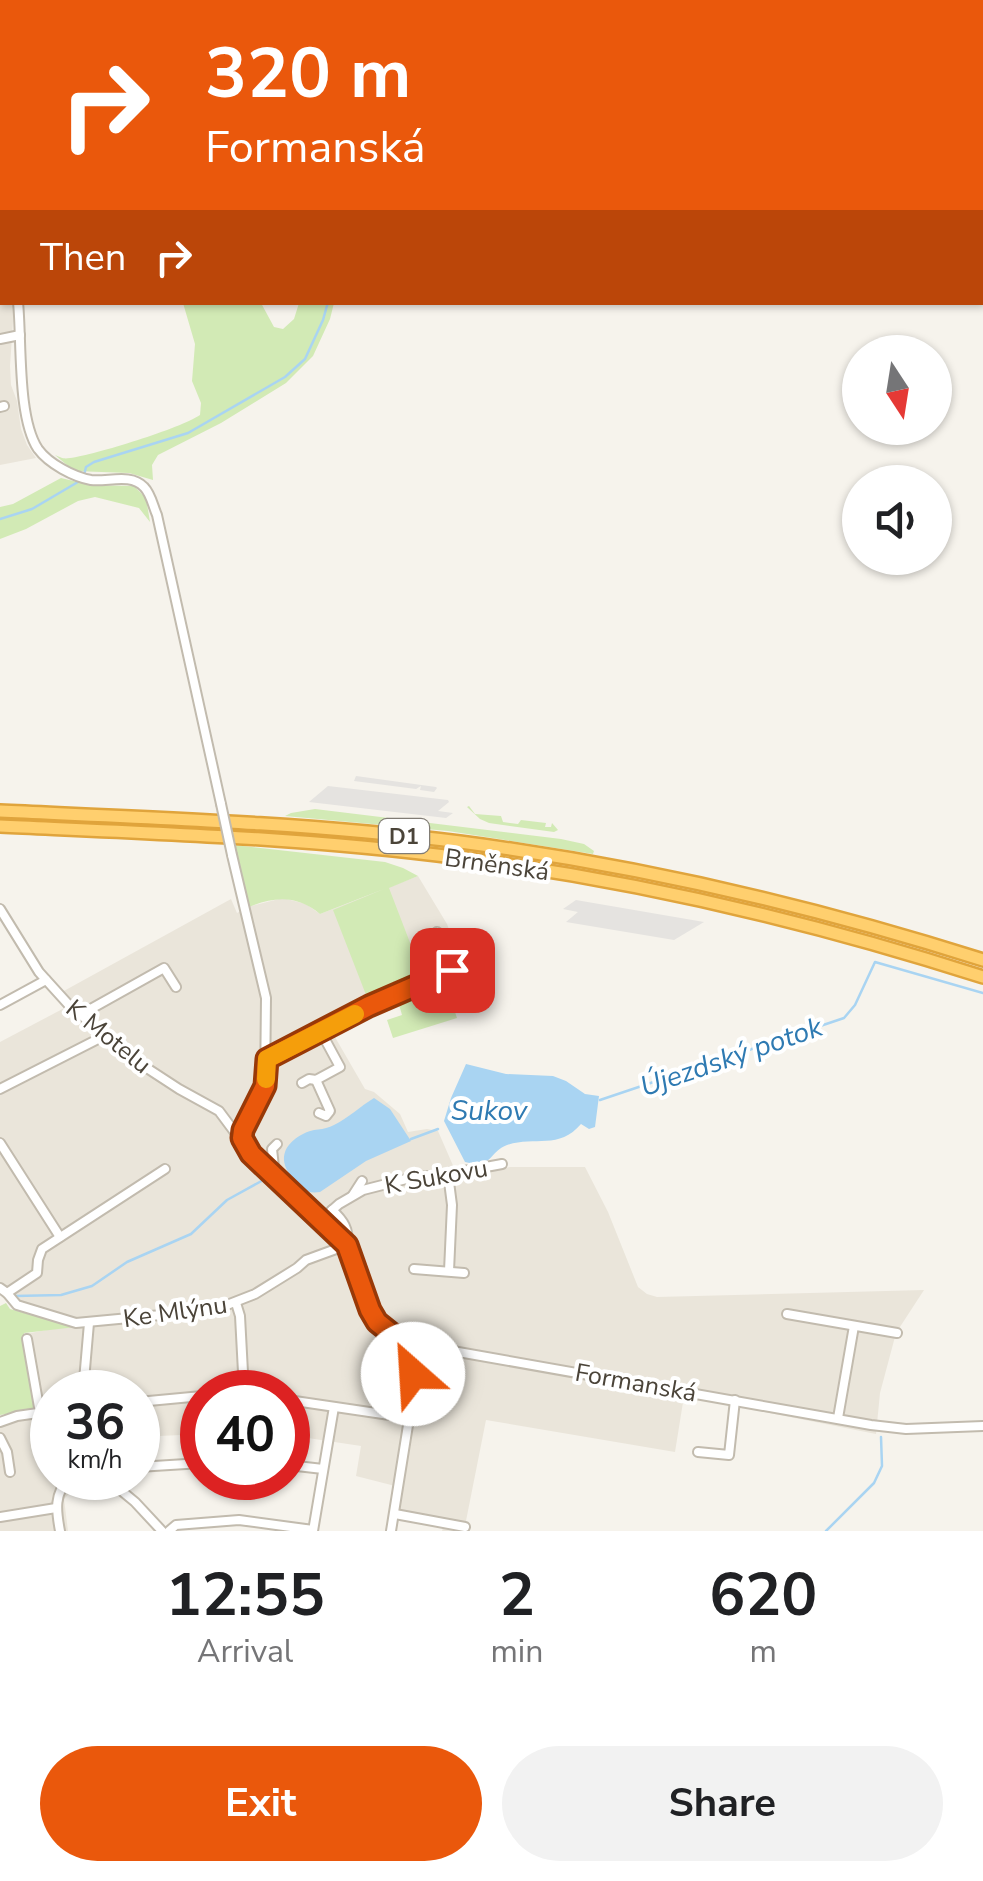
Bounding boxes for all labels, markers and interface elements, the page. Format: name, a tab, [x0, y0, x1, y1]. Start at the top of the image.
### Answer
text: 320 m	[205, 26, 411, 122]
icon: right	[40, 40, 170, 170]
text: Formanská	[205, 117, 426, 178]
icon: right	[146, 230, 201, 285]
text: Then	[40, 232, 126, 283]
north arrow	[842, 335, 952, 445]
map controls	[842, 335, 952, 575]
button: sound	[842, 465, 952, 575]
road number: D1	[379, 819, 429, 853]
street label: Brněnská	[442, 841, 551, 889]
pin	[410, 928, 495, 1013]
icon: arrive	[425, 943, 480, 998]
street label: K Motelu	[59, 992, 158, 1082]
water label: Újezdský potok	[635, 1008, 828, 1106]
water label: Sukov	[451, 1092, 529, 1130]
street label: K Sukovu	[382, 1151, 490, 1203]
street label: Ke Mlýnu	[121, 1288, 229, 1336]
position arrow	[361, 1322, 465, 1426]
street label: Formanská	[573, 1356, 699, 1410]
speed limit sign: 40	[180, 1370, 310, 1500]
text: 36	[65, 1388, 125, 1457]
text: km/h	[67, 1443, 123, 1477]
text: 12:55	[166, 1554, 325, 1636]
text: 2	[499, 1554, 535, 1636]
text: 620	[709, 1554, 817, 1636]
text: Arrival	[197, 1630, 293, 1673]
text: min	[490, 1630, 543, 1673]
text: m	[749, 1630, 777, 1673]
button: Exit	[40, 1746, 482, 1861]
button: Share	[502, 1746, 943, 1861]

